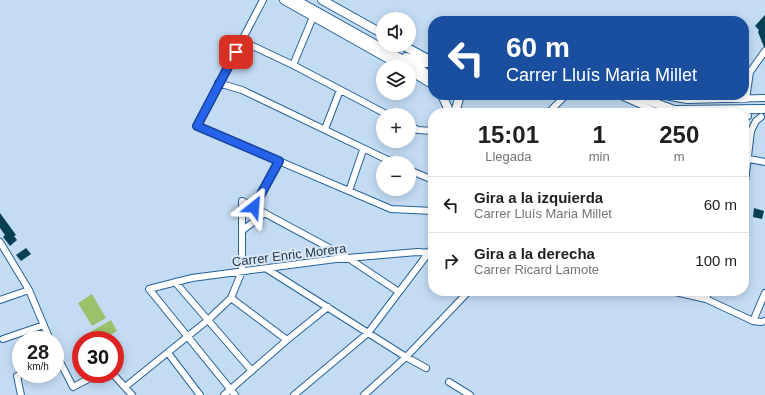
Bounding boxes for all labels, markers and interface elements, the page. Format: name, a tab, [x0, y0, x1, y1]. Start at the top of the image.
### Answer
map controls	[376, 12, 416, 196]
button: sound	[376, 12, 416, 52]
icon: left	[440, 32, 492, 84]
text: 60 m	[506, 32, 570, 63]
pin	[219, 35, 253, 69]
icon: arrive	[225, 41, 247, 63]
button: layers	[376, 60, 416, 100]
text: Carrer Lluís Maria Millet	[506, 65, 697, 85]
button: +	[376, 108, 416, 148]
text: 15:01	[478, 121, 539, 148]
text: 1	[592, 121, 606, 148]
text: 250	[659, 121, 699, 148]
text: Llegada	[485, 149, 531, 164]
text: min	[589, 149, 610, 164]
text: m	[674, 149, 685, 164]
button: −	[376, 156, 416, 196]
position arrow	[233, 186, 275, 228]
text: Gira a la izquierda	[474, 189, 603, 206]
icon: left	[440, 194, 462, 216]
text: 60 m	[704, 196, 737, 213]
text: Carrer Lluís Maria Millet	[474, 206, 612, 221]
street label: Carrer Enric Morera	[231, 240, 348, 269]
text: Gira a la derecha	[474, 245, 595, 262]
icon: right	[440, 250, 462, 272]
text: 100 m	[695, 252, 737, 269]
text: Carrer Ricard Lamote	[474, 262, 599, 277]
speed limit sign: 30	[72, 331, 124, 383]
text: 28	[27, 341, 49, 363]
text: km/h	[27, 361, 49, 372]

